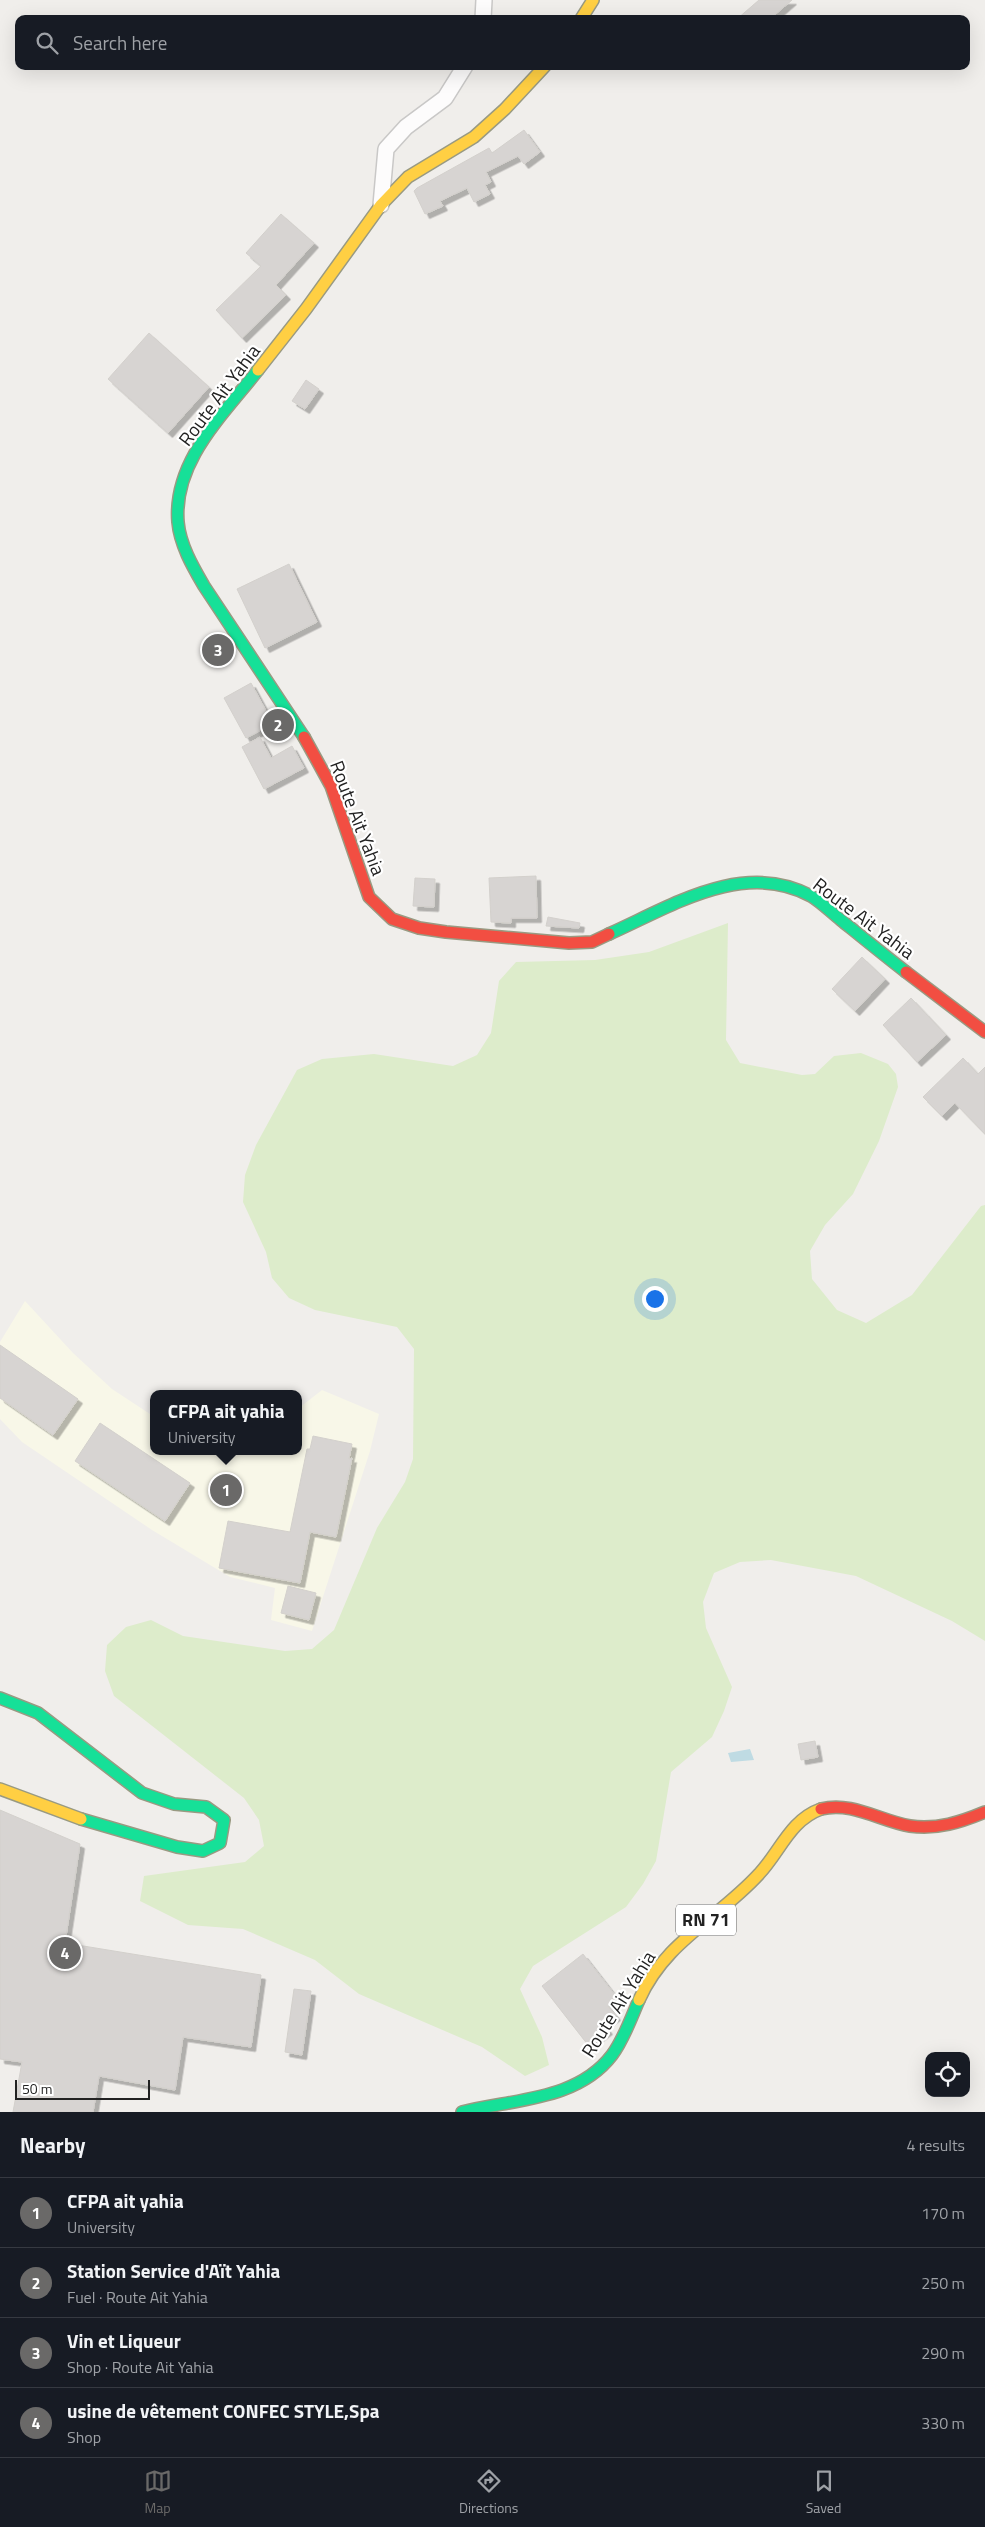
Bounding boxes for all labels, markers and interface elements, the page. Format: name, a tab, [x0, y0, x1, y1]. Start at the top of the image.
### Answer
search box	[15, 15, 970, 70]
text: Search here	[73, 28, 167, 57]
icon: search	[33, 29, 61, 57]
street label: Route Ait Yahia	[171, 337, 267, 452]
pin: 3	[202, 631, 234, 669]
pin: 2	[262, 706, 294, 744]
street label: Route Ait Yahia	[323, 756, 394, 880]
street label: Route Ait Yahia	[807, 870, 922, 966]
your location	[642, 1286, 668, 1312]
popup	[150, 1390, 302, 1455]
text: CFPA ait yahia	[168, 1396, 284, 1425]
text: University	[168, 1425, 235, 1449]
pin: 1	[210, 1471, 242, 1509]
road number: RN 71	[676, 1904, 736, 1936]
pin: 4	[49, 1934, 81, 1972]
street label: Route Ait Yahia	[573, 1944, 662, 2063]
map controls	[925, 2052, 970, 2097]
button: locate	[925, 2052, 970, 2097]
scale bar	[15, 2077, 150, 2100]
text: 50 m	[22, 2078, 52, 2099]
text: Nearby	[20, 2129, 85, 2161]
text: 4 results	[906, 2133, 965, 2157]
text: CFPA ait yahia	[67, 2186, 184, 2215]
text: 1	[32, 2201, 40, 2225]
text: 170 m	[921, 2201, 965, 2225]
text: University	[67, 2215, 135, 2239]
text: Station Service d'Aït Yahia	[67, 2256, 280, 2285]
text: 2	[32, 2271, 40, 2295]
text: 250 m	[921, 2271, 965, 2295]
text: Fuel · Route Ait Yahia	[67, 2285, 208, 2309]
text: Vin et Liqueur	[67, 2326, 181, 2355]
text: 3	[32, 2341, 40, 2365]
text: 290 m	[921, 2341, 965, 2365]
text: Shop · Route Ait Yahia	[67, 2355, 213, 2379]
text: usine de vêtement CONFEC STYLE,Spa	[67, 2396, 379, 2425]
text: 4	[32, 2411, 40, 2435]
text: 330 m	[921, 2411, 965, 2435]
text: Shop	[67, 2425, 101, 2449]
tab: Map	[144, 2467, 172, 2518]
tab: Directions	[459, 2467, 518, 2518]
tab: Saved	[806, 2467, 841, 2518]

